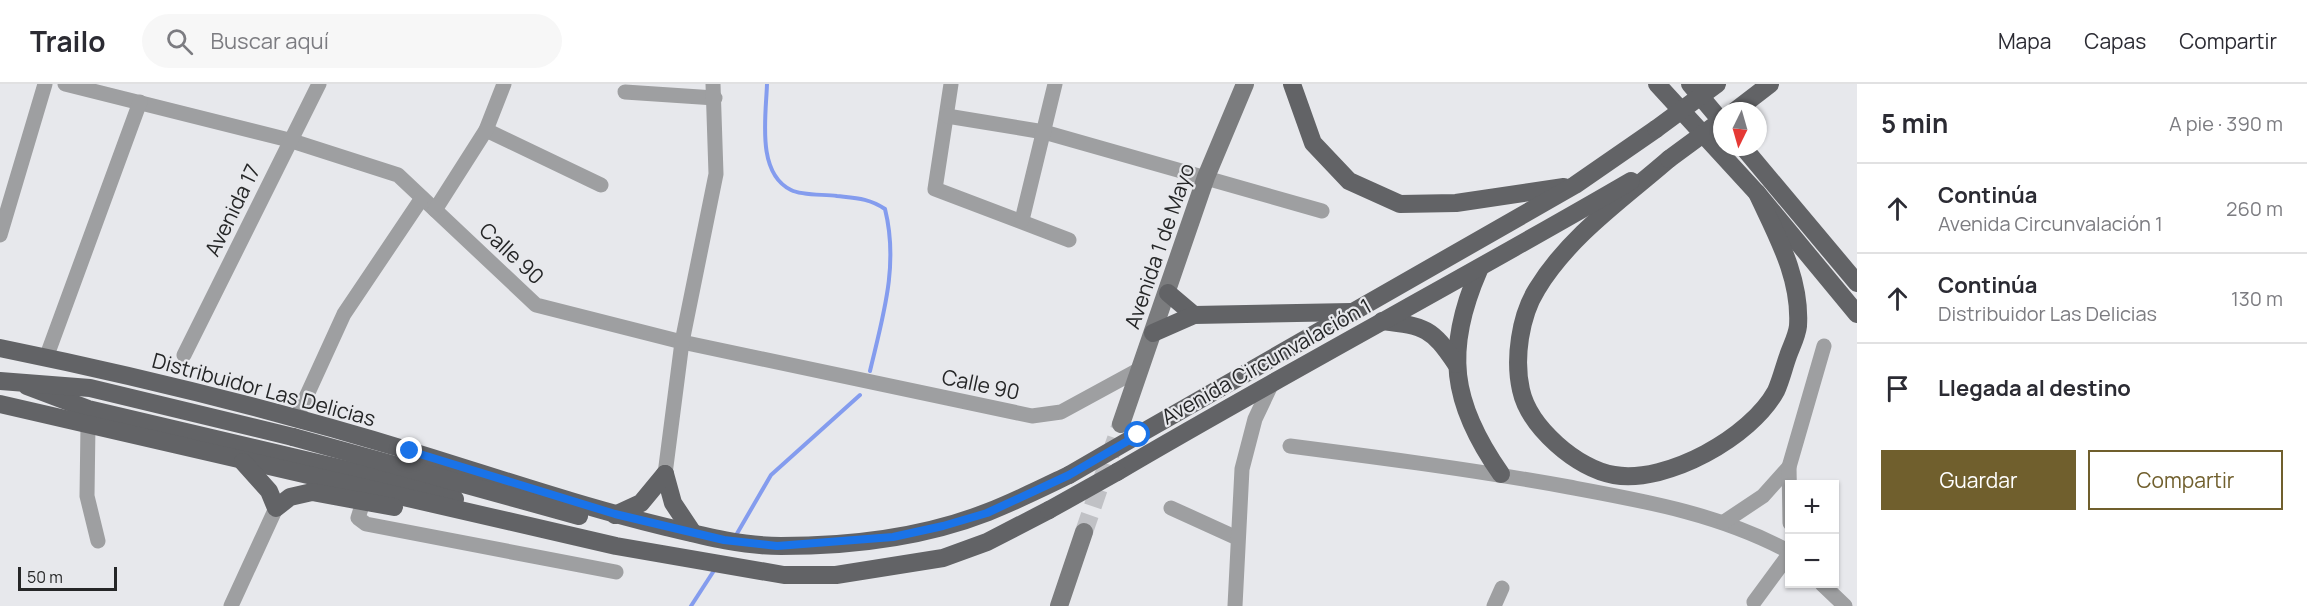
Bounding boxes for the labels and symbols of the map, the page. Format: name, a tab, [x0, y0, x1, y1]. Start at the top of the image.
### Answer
north arrow	[1713, 102, 1767, 156]
street label: Avenida 17	[198, 159, 266, 261]
street label: Avenida 1 de Mayo	[1118, 159, 1200, 333]
street label: Calle 90	[474, 216, 550, 290]
street label: Avenida Circunvalación 1	[1156, 292, 1376, 430]
street label: Distribuidor Las Delicias	[149, 346, 379, 432]
street label: Calle 90	[940, 362, 1022, 406]
route start	[1124, 421, 1150, 447]
route end	[396, 437, 422, 463]
scale bar	[18, 564, 117, 592]

